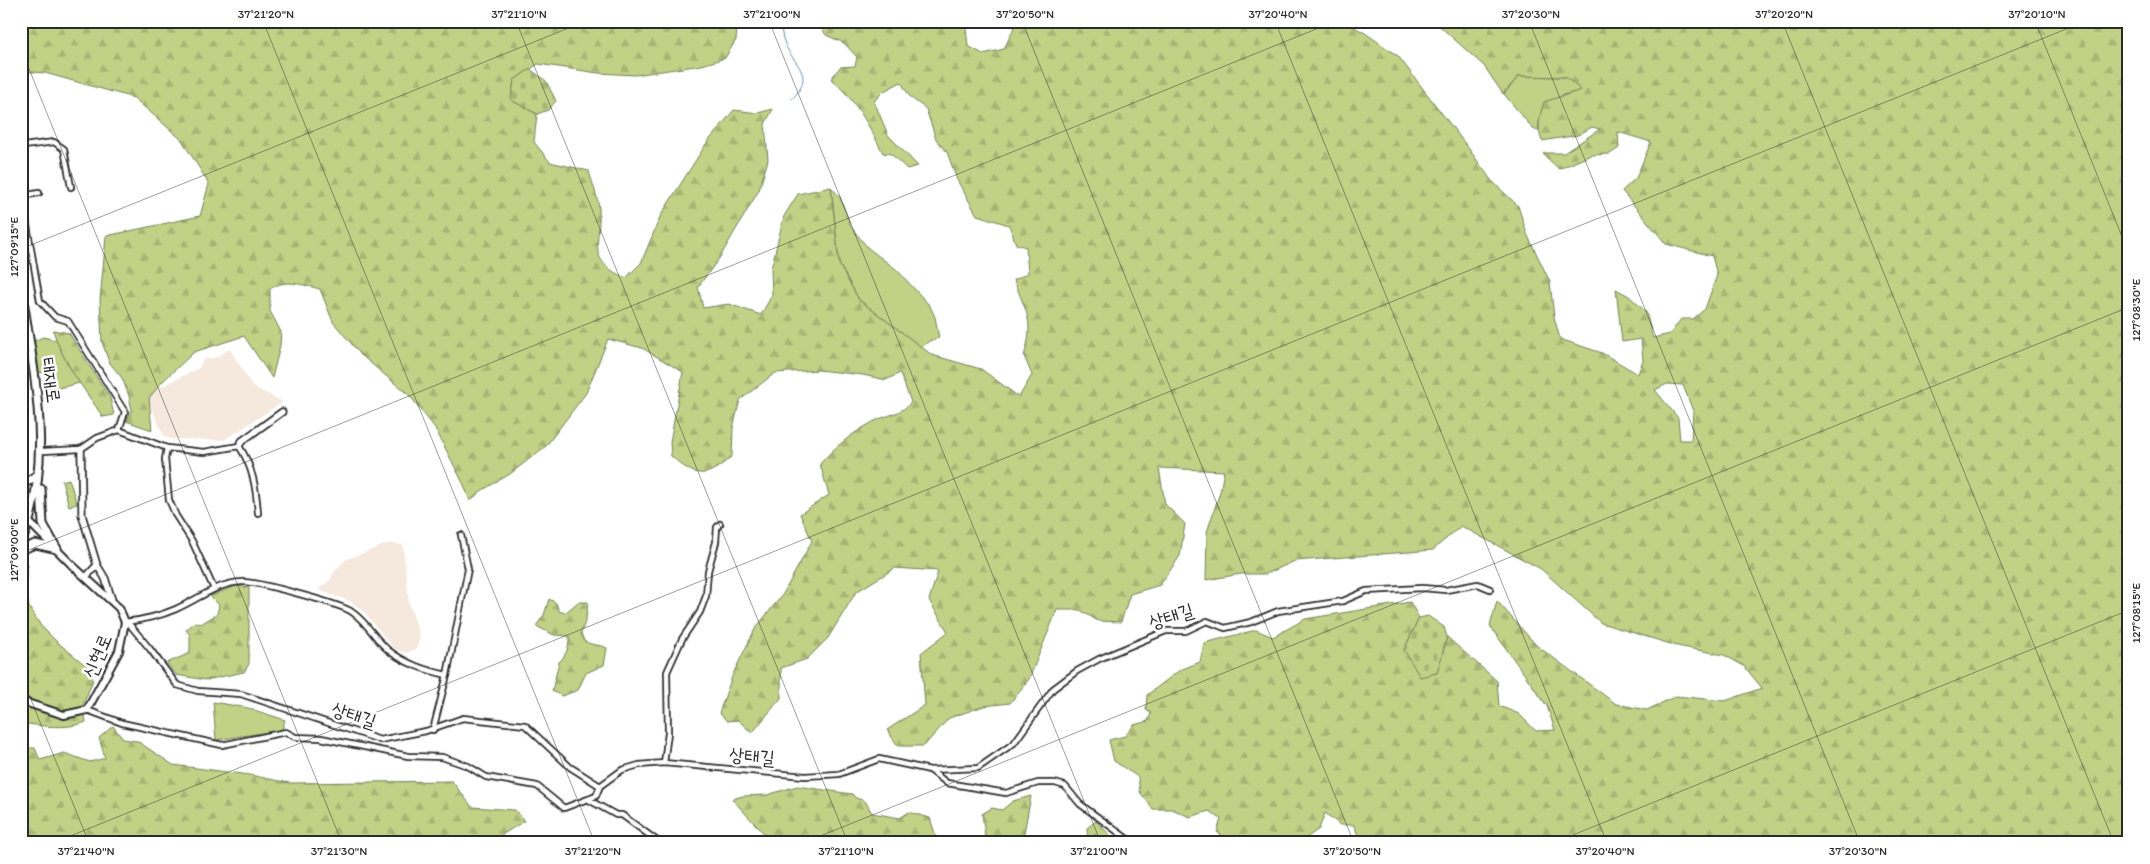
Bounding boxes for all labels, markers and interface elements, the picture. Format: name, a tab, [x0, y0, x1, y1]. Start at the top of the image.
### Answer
text: 37°21'20"N	[238, 7, 294, 21]
text: 37°21'10"N	[491, 7, 547, 21]
text: 37°21'00"N	[743, 7, 801, 21]
text: 37°20'50"N	[996, 7, 1054, 21]
text: 37°20'40"N	[1248, 7, 1308, 21]
text: 37°20'30"N	[1502, 7, 1560, 21]
text: 37°20'20"N	[1755, 7, 1813, 21]
text: 37°20'10"N	[2008, 7, 2066, 21]
text: 127°09'15"E	[7, 217, 21, 277]
text: 127°08'30"E	[2129, 278, 2143, 341]
street label: 태재로	[36, 356, 66, 404]
text: 127°09'00"E	[7, 518, 21, 582]
text: 127°08'15"E	[2129, 582, 2143, 643]
street label: 상태길	[1146, 598, 1196, 634]
street label: 신현로	[77, 630, 117, 682]
street label: 상태길	[329, 697, 379, 733]
street label: 상태길	[728, 743, 776, 769]
text: 37°21'40"N	[57, 844, 115, 858]
text: 37°21'30"N	[311, 844, 367, 858]
text: 37°21'20"N	[565, 844, 621, 858]
text: 37°21'10"N	[818, 844, 874, 858]
text: 37°21'00"N	[1070, 844, 1128, 858]
text: 37°20'50"N	[1323, 844, 1381, 858]
text: 37°20'40"N	[1575, 844, 1635, 858]
text: 37°20'30"N	[1829, 844, 1887, 858]

